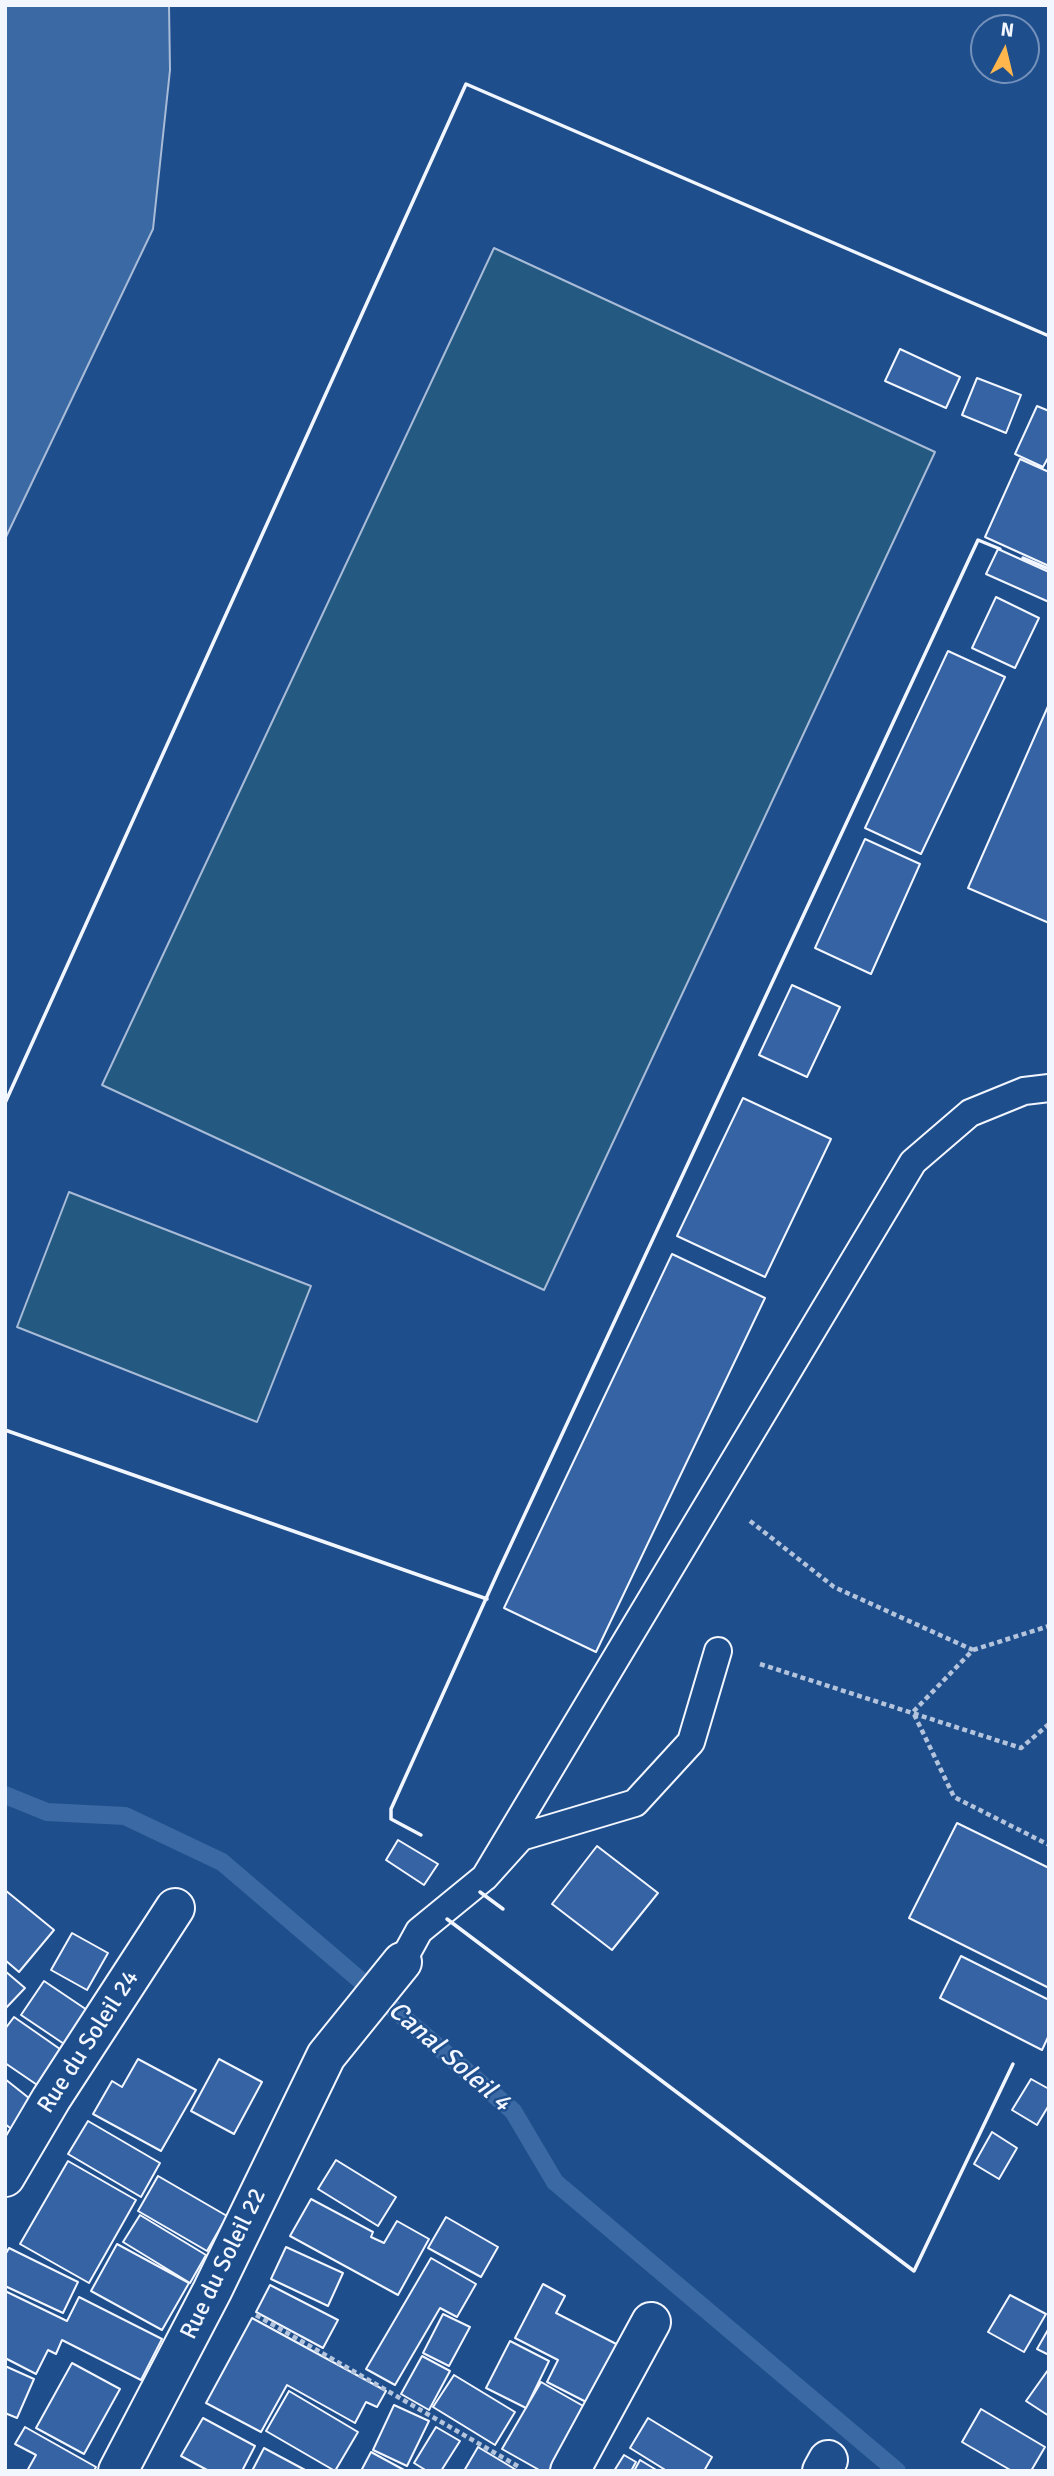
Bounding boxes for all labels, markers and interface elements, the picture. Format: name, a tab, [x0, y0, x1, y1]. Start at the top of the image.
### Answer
north arrow	[970, 14, 1040, 84]
text: N	[999, 17, 1015, 43]
street label: Rue du Soleil 24	[32, 1965, 146, 2119]
water label: Canal Soleil 4	[381, 1995, 517, 2119]
street label: Rue du Soleil 22	[175, 2184, 273, 2344]

